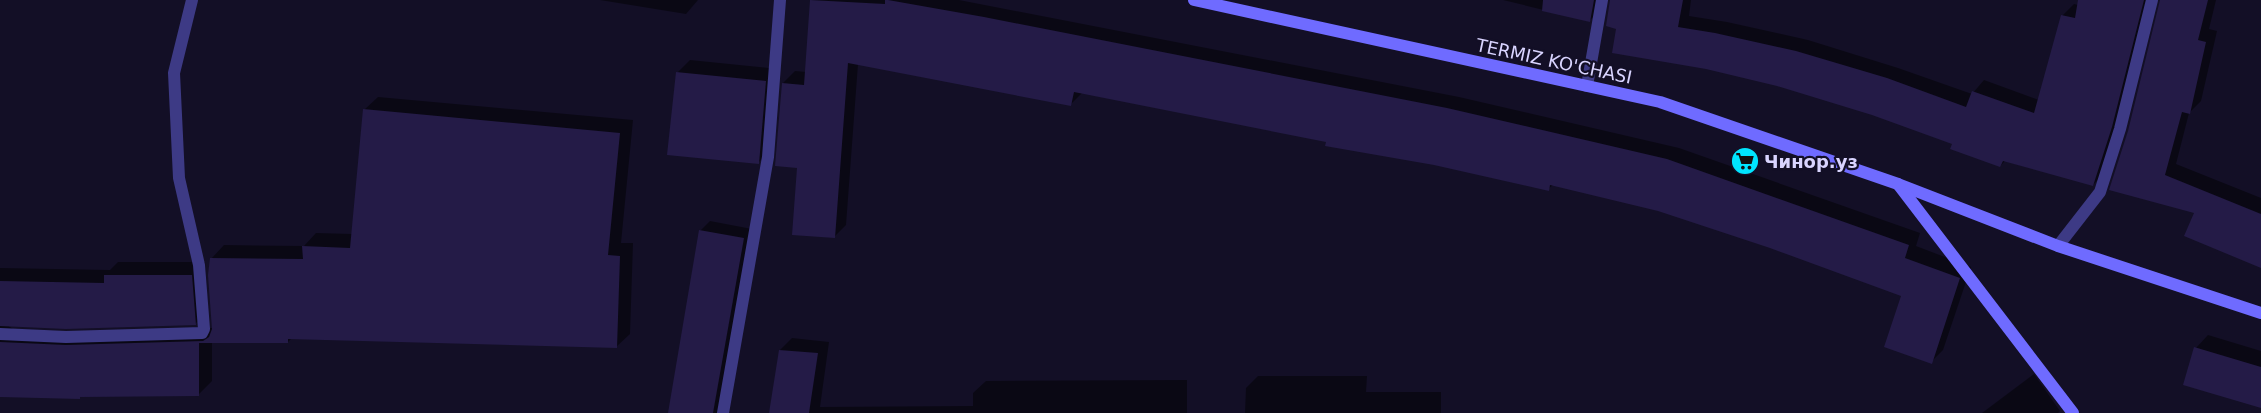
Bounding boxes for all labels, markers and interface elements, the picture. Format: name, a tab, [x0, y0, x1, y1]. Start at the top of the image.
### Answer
street label: TERMIZ KO'CHASI	[1473, 34, 1634, 88]
supermarket icon: Чинор.уз	[1730, 146, 1760, 176]
place label: Чинор.уз	[1764, 151, 1858, 172]

